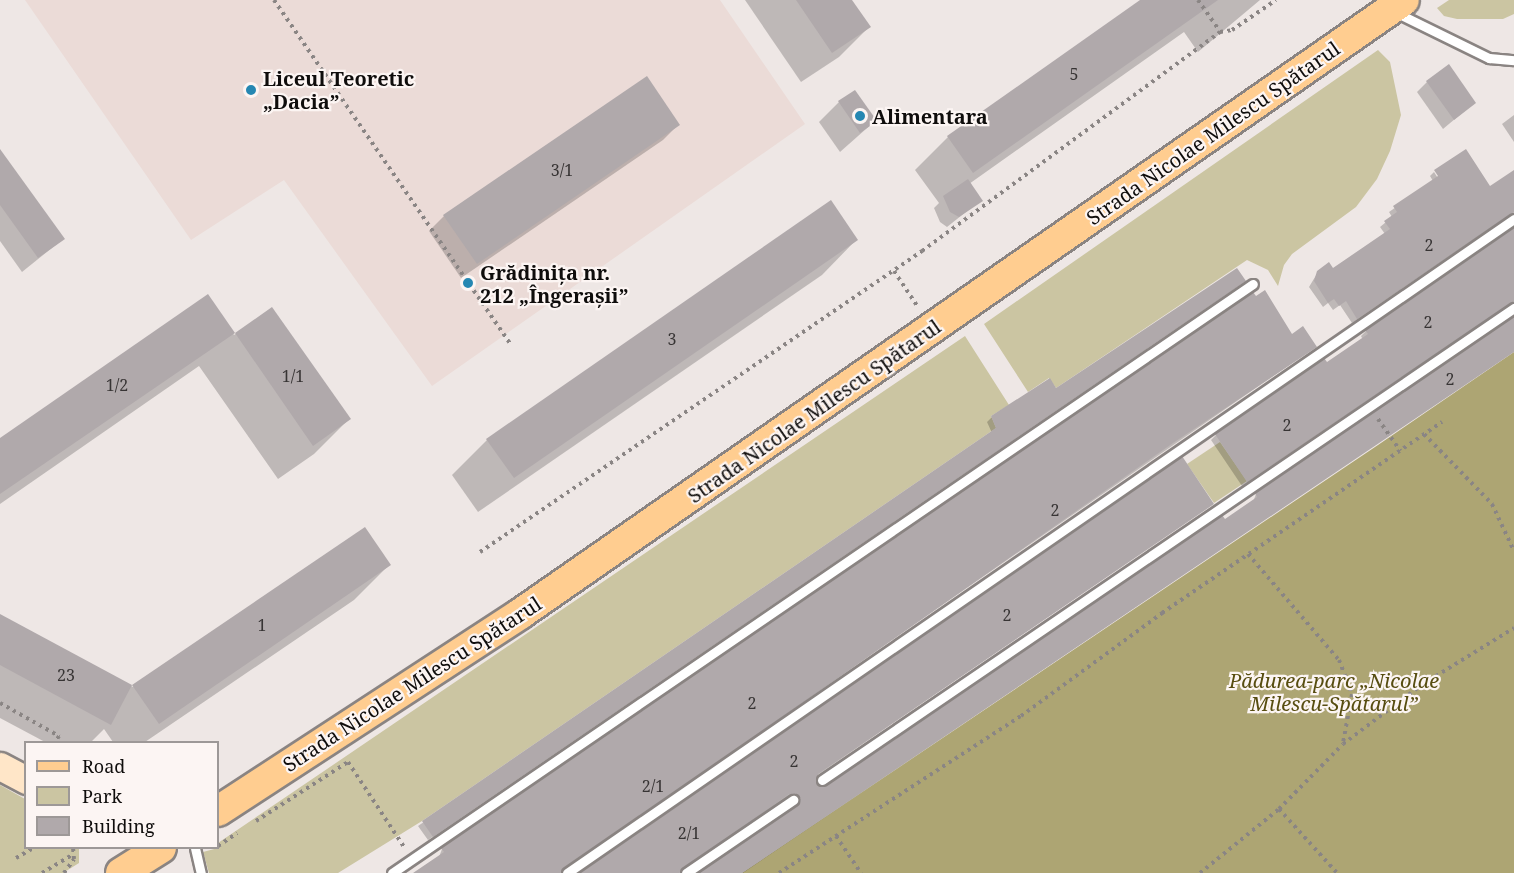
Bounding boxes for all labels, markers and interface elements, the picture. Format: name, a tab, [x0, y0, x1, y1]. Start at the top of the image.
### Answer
street label: Strada Nicolae Milescu Spătarul	[1082, 36, 1344, 230]
house number: 5	[1070, 64, 1078, 84]
place label: Liceul Teoretic „Dacia”	[263, 66, 414, 113]
marker: Liceul Teoretic „Dacia”	[244, 83, 258, 97]
place label: Alimentara	[872, 104, 988, 128]
marker: Alimentara	[853, 109, 867, 123]
house number: 3/1	[551, 160, 573, 180]
house number: 2	[1425, 235, 1433, 255]
place label: Grădinița nr. 212 „Îngerașii”	[480, 260, 628, 307]
marker: Grădinița nr. 212 „Îngerașii”	[461, 276, 475, 290]
house number: 2	[1424, 312, 1432, 332]
street label: Strada Nicolae Milescu Spătarul	[683, 314, 945, 508]
house number: 3	[668, 329, 676, 349]
house number: 1/1	[282, 366, 304, 386]
house number: 2	[1446, 369, 1454, 389]
house number: 1/2	[106, 375, 128, 395]
house number: 2	[1283, 415, 1291, 435]
house number: 2	[1051, 500, 1059, 520]
street label: Strada Nicolae Milescu Spătarul	[278, 591, 546, 777]
house number: 2	[1003, 605, 1011, 625]
house number: 1	[258, 615, 266, 635]
house number: 23	[57, 665, 75, 685]
park label: Pădurea-parc „Nicolae Milescu-Spătarul”	[1229, 668, 1439, 715]
house number: 2	[748, 693, 756, 713]
legend	[24, 741, 219, 849]
house number: 2	[790, 751, 798, 771]
text: Road	[82, 754, 125, 778]
house number: 2/1	[642, 776, 664, 796]
text: Park	[82, 784, 122, 808]
text: Building	[82, 814, 155, 838]
house number: 2/1	[678, 823, 700, 843]

